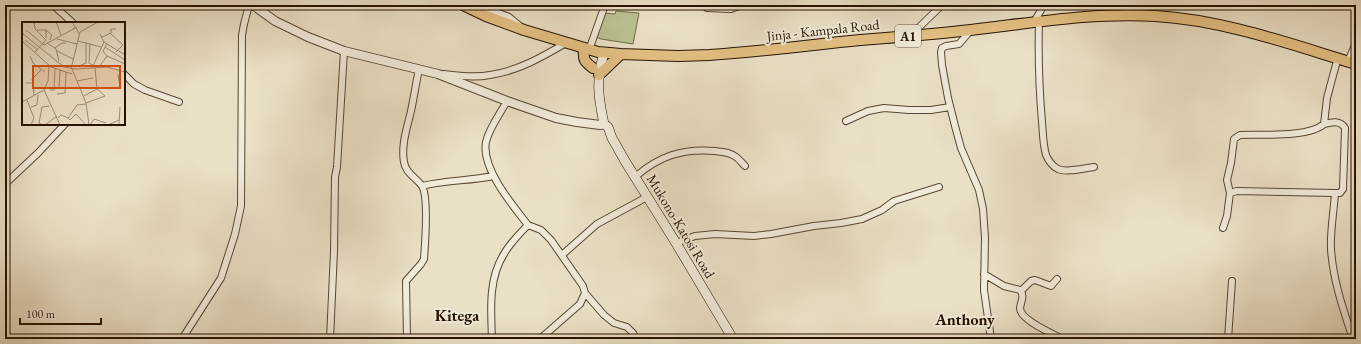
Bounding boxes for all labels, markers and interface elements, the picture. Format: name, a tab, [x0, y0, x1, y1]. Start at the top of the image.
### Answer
street label: Jinja - Kampala Road	[765, 15, 881, 45]
inset map	[22, 22, 125, 125]
road number: A1	[895, 25, 921, 47]
street label: Mukono-Katosi Road	[643, 171, 720, 282]
scale bar	[20, 300, 101, 326]
district label: Kitega	[435, 305, 480, 326]
text: 100 m	[26, 306, 56, 322]
district label: Anthony	[934, 309, 995, 330]

